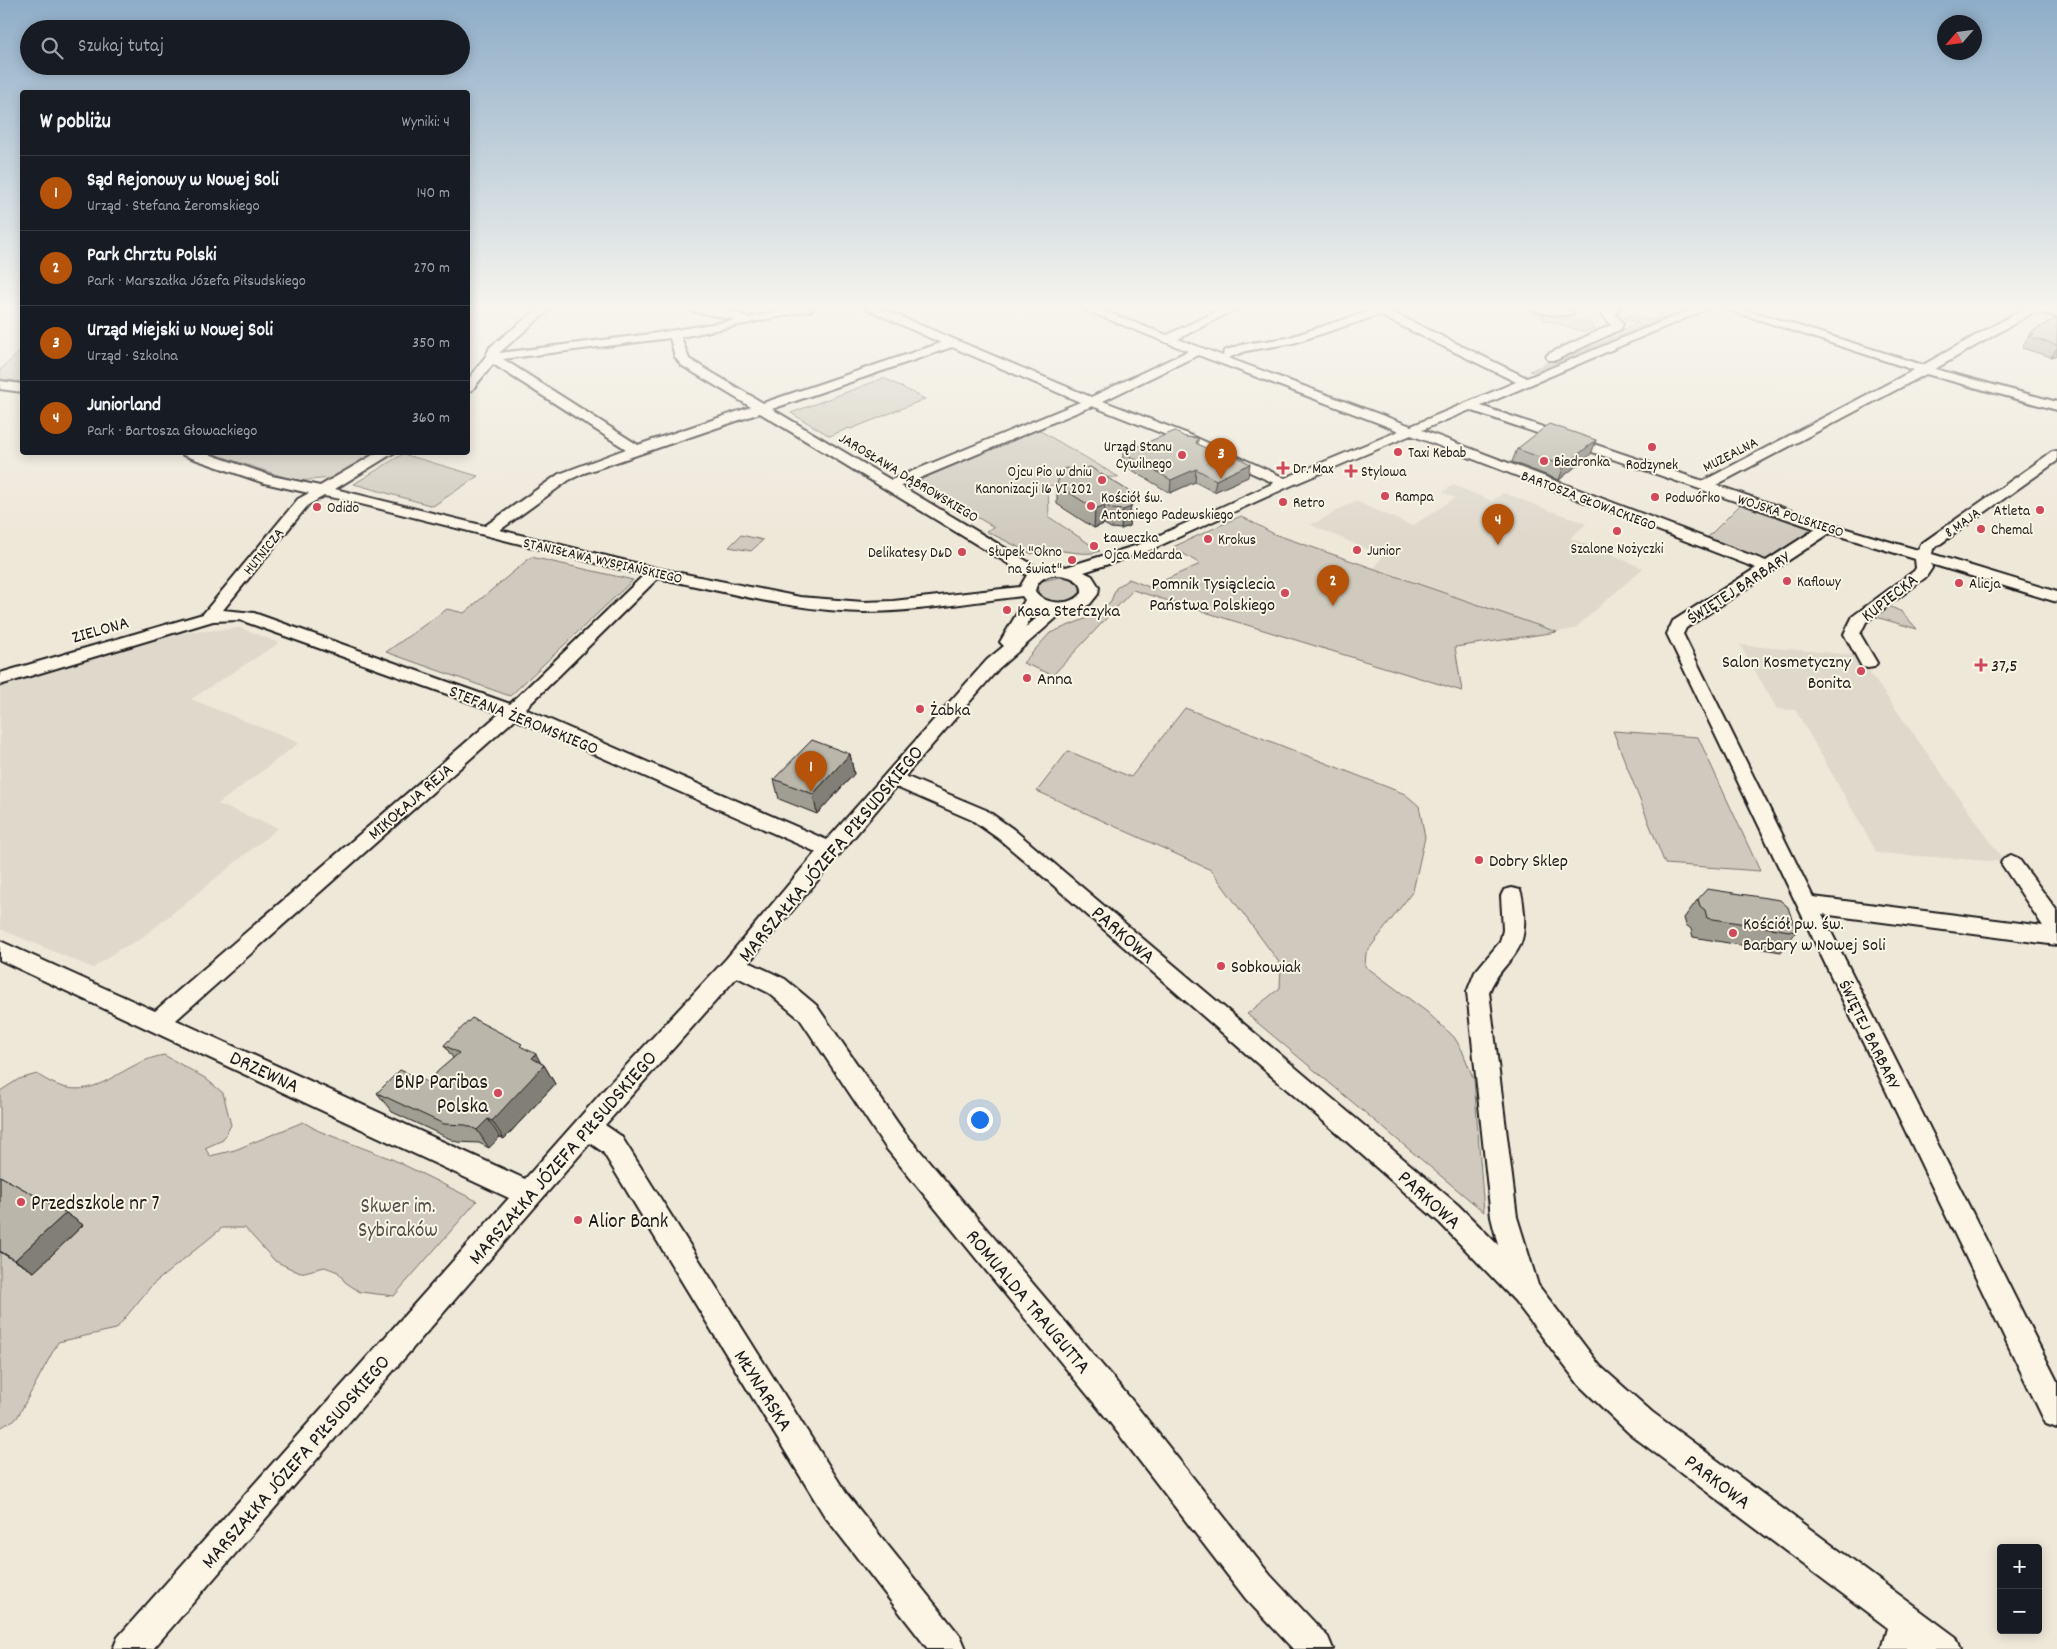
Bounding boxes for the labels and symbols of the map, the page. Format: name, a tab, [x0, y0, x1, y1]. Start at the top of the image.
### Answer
north arrow	[1937, 15, 1982, 60]
street label: JAROSŁAWA DĄBROWSKIEGO	[834, 428, 982, 529]
street label: MUZEALNA	[1699, 433, 1762, 479]
place label: Urząd Stanu Cywilnego	[1104, 437, 1172, 476]
pin: 3	[1205, 438, 1237, 479]
marker: Rodzynek	[1646, 441, 1658, 453]
place label: Taxi Kebab	[1408, 443, 1466, 465]
marker: Taxi Kebab	[1392, 446, 1404, 458]
marker: Urząd Stanu Cywilnego	[1176, 449, 1188, 461]
place label: Biedronka	[1554, 452, 1611, 474]
marker: Biedronka	[1538, 455, 1550, 467]
place label: Rodzynek	[1626, 455, 1678, 477]
place label: Dr. Max	[1293, 459, 1334, 481]
place label: Ojcu Pio w dniu Kanonizacji 16 VI 202	[975, 462, 1092, 501]
marker: Dr. Max	[1277, 462, 1289, 474]
place label: Stylowa	[1361, 462, 1407, 484]
marker: Stylowa	[1345, 465, 1357, 477]
street label: BARTOSZA GŁOWACKIEGO	[1517, 466, 1659, 538]
marker: Ojcu Pio w dniu Kanonizacji 16 VI 202	[1096, 474, 1108, 486]
place label: Rampa	[1395, 487, 1435, 509]
place label: Kościół św. Antoniego Padewskiego	[1101, 488, 1234, 527]
place label: Podwórko	[1665, 488, 1721, 510]
street label: WOJSKA POLSKIEGO	[1734, 489, 1846, 544]
marker: Rampa	[1379, 490, 1391, 502]
marker: Podwórko	[1649, 491, 1661, 503]
place label: Retro	[1293, 493, 1325, 515]
marker: Retro	[1277, 496, 1289, 508]
place label: Odido	[327, 498, 359, 520]
marker: Kościół św. Antoniego Padewskiego	[1085, 500, 1097, 512]
marker: Odido	[311, 501, 323, 513]
place label: Atleta	[1994, 501, 2031, 523]
street label: 8 MAJA	[1940, 503, 1986, 544]
pin: 4	[1482, 504, 1514, 545]
marker: Atleta	[2034, 504, 2046, 516]
place label: Chemal	[1991, 520, 2033, 542]
marker: Chemal	[1975, 523, 1987, 535]
street label: HUTNICZA	[239, 524, 290, 581]
marker: Szalone Nożyczki	[1611, 525, 1623, 537]
place label: Ławeczka Ojca Medarda	[1103, 528, 1183, 567]
place label: Krokus	[1218, 530, 1256, 552]
street label: STANISŁAWA WYSPIAŃSKIEGO	[521, 533, 684, 591]
marker: Krokus	[1202, 533, 1214, 545]
place label: Szalone Nożyczki	[1570, 539, 1664, 561]
marker: Ławeczka Ojca Medarda	[1088, 540, 1100, 552]
place label: Junior	[1367, 541, 1401, 563]
place label: Słupek "Okno na świat"	[988, 542, 1062, 581]
place label: Delikatesy D&D	[868, 543, 952, 565]
marker: Junior	[1351, 544, 1363, 556]
marker: Delikatesy D&D	[956, 546, 968, 558]
street label: ŚWIĘTEJ BARBARY	[1683, 546, 1797, 632]
marker: Słupek "Okno na świat"	[1066, 554, 1078, 566]
pin: 2	[1317, 565, 1349, 606]
street label: KUPIECKA	[1857, 569, 1924, 629]
place label: Kaflowy	[1797, 572, 1842, 594]
place label: Pomnik Tysiąclecia Państwa Polskiego	[1149, 573, 1276, 619]
place label: Alicja	[1969, 574, 2001, 596]
marker: Kaflowy	[1781, 575, 1793, 587]
marker: Alicja	[1953, 577, 1965, 589]
marker: Pomnik Tysiąclecia Państwa Polskiego	[1279, 587, 1291, 599]
place label: Kasa Stefczyka	[1017, 600, 1120, 625]
marker: Kasa Stefczyka	[1001, 604, 1013, 616]
street label: ZIELONA	[69, 611, 132, 651]
place label: Salon Kosmetyczny Bonita	[1722, 651, 1852, 697]
place label: 37,5	[1991, 655, 2018, 680]
marker: 37,5	[1975, 659, 1987, 671]
marker: Salon Kosmetyczny Bonita	[1855, 665, 1867, 677]
place label: Anna	[1037, 668, 1072, 693]
marker: Anna	[1021, 672, 1033, 684]
street label: STEFANA ŻEROMSKIEGO	[445, 680, 602, 763]
place label: Żabka	[930, 699, 971, 724]
marker: Żabka	[914, 703, 926, 715]
street label: MARSZAŁKA JÓZEFA PIŁSUDSKIEGO	[732, 740, 932, 970]
pin: 1	[795, 751, 827, 792]
street label: MIKOŁAJA REJA	[363, 759, 460, 847]
place label: Dobry Sklep	[1489, 850, 1568, 875]
marker: Dobry Sklep	[1473, 854, 1485, 866]
street label: PARKOWA	[1083, 900, 1161, 973]
place label: Kościół pw. św. Barbary w Nowej Soli	[1743, 913, 1885, 959]
marker: Kościół pw. św. Barbary w Nowej Soli	[1727, 927, 1739, 939]
place label: Sobkowiak	[1231, 956, 1301, 981]
marker: Sobkowiak	[1215, 960, 1227, 972]
street label: ŚWIĘTEJ BARBARY	[1831, 976, 1906, 1095]
street label: DRZEWNA	[224, 1045, 303, 1103]
street label: MARSZAŁKA JÓZEFA PIŁSUDSKIEGO	[463, 1045, 666, 1273]
place label: BNP Paribas Polska	[395, 1069, 489, 1123]
marker: BNP Paribas Polska	[492, 1087, 504, 1099]
your location	[967, 1107, 993, 1133]
street label: PARKOWA	[1390, 1164, 1466, 1238]
place label: Przedszkole nr 7	[31, 1190, 160, 1220]
park label: Skwer im. Sybiraków	[358, 1193, 438, 1247]
marker: Przedszkole nr 7	[15, 1196, 27, 1208]
place label: Alior Bank	[588, 1208, 668, 1238]
marker: Alior Bank	[572, 1214, 584, 1226]
street label: ROMUALDA TRAUGUTTA	[957, 1224, 1096, 1382]
street label: MŁYNARSKA	[725, 1345, 798, 1438]
street label: MARSZAŁKA JÓZEFA PIŁSUDSKIEGO	[196, 1349, 399, 1577]
street label: PARKOWA	[1677, 1448, 1756, 1518]

